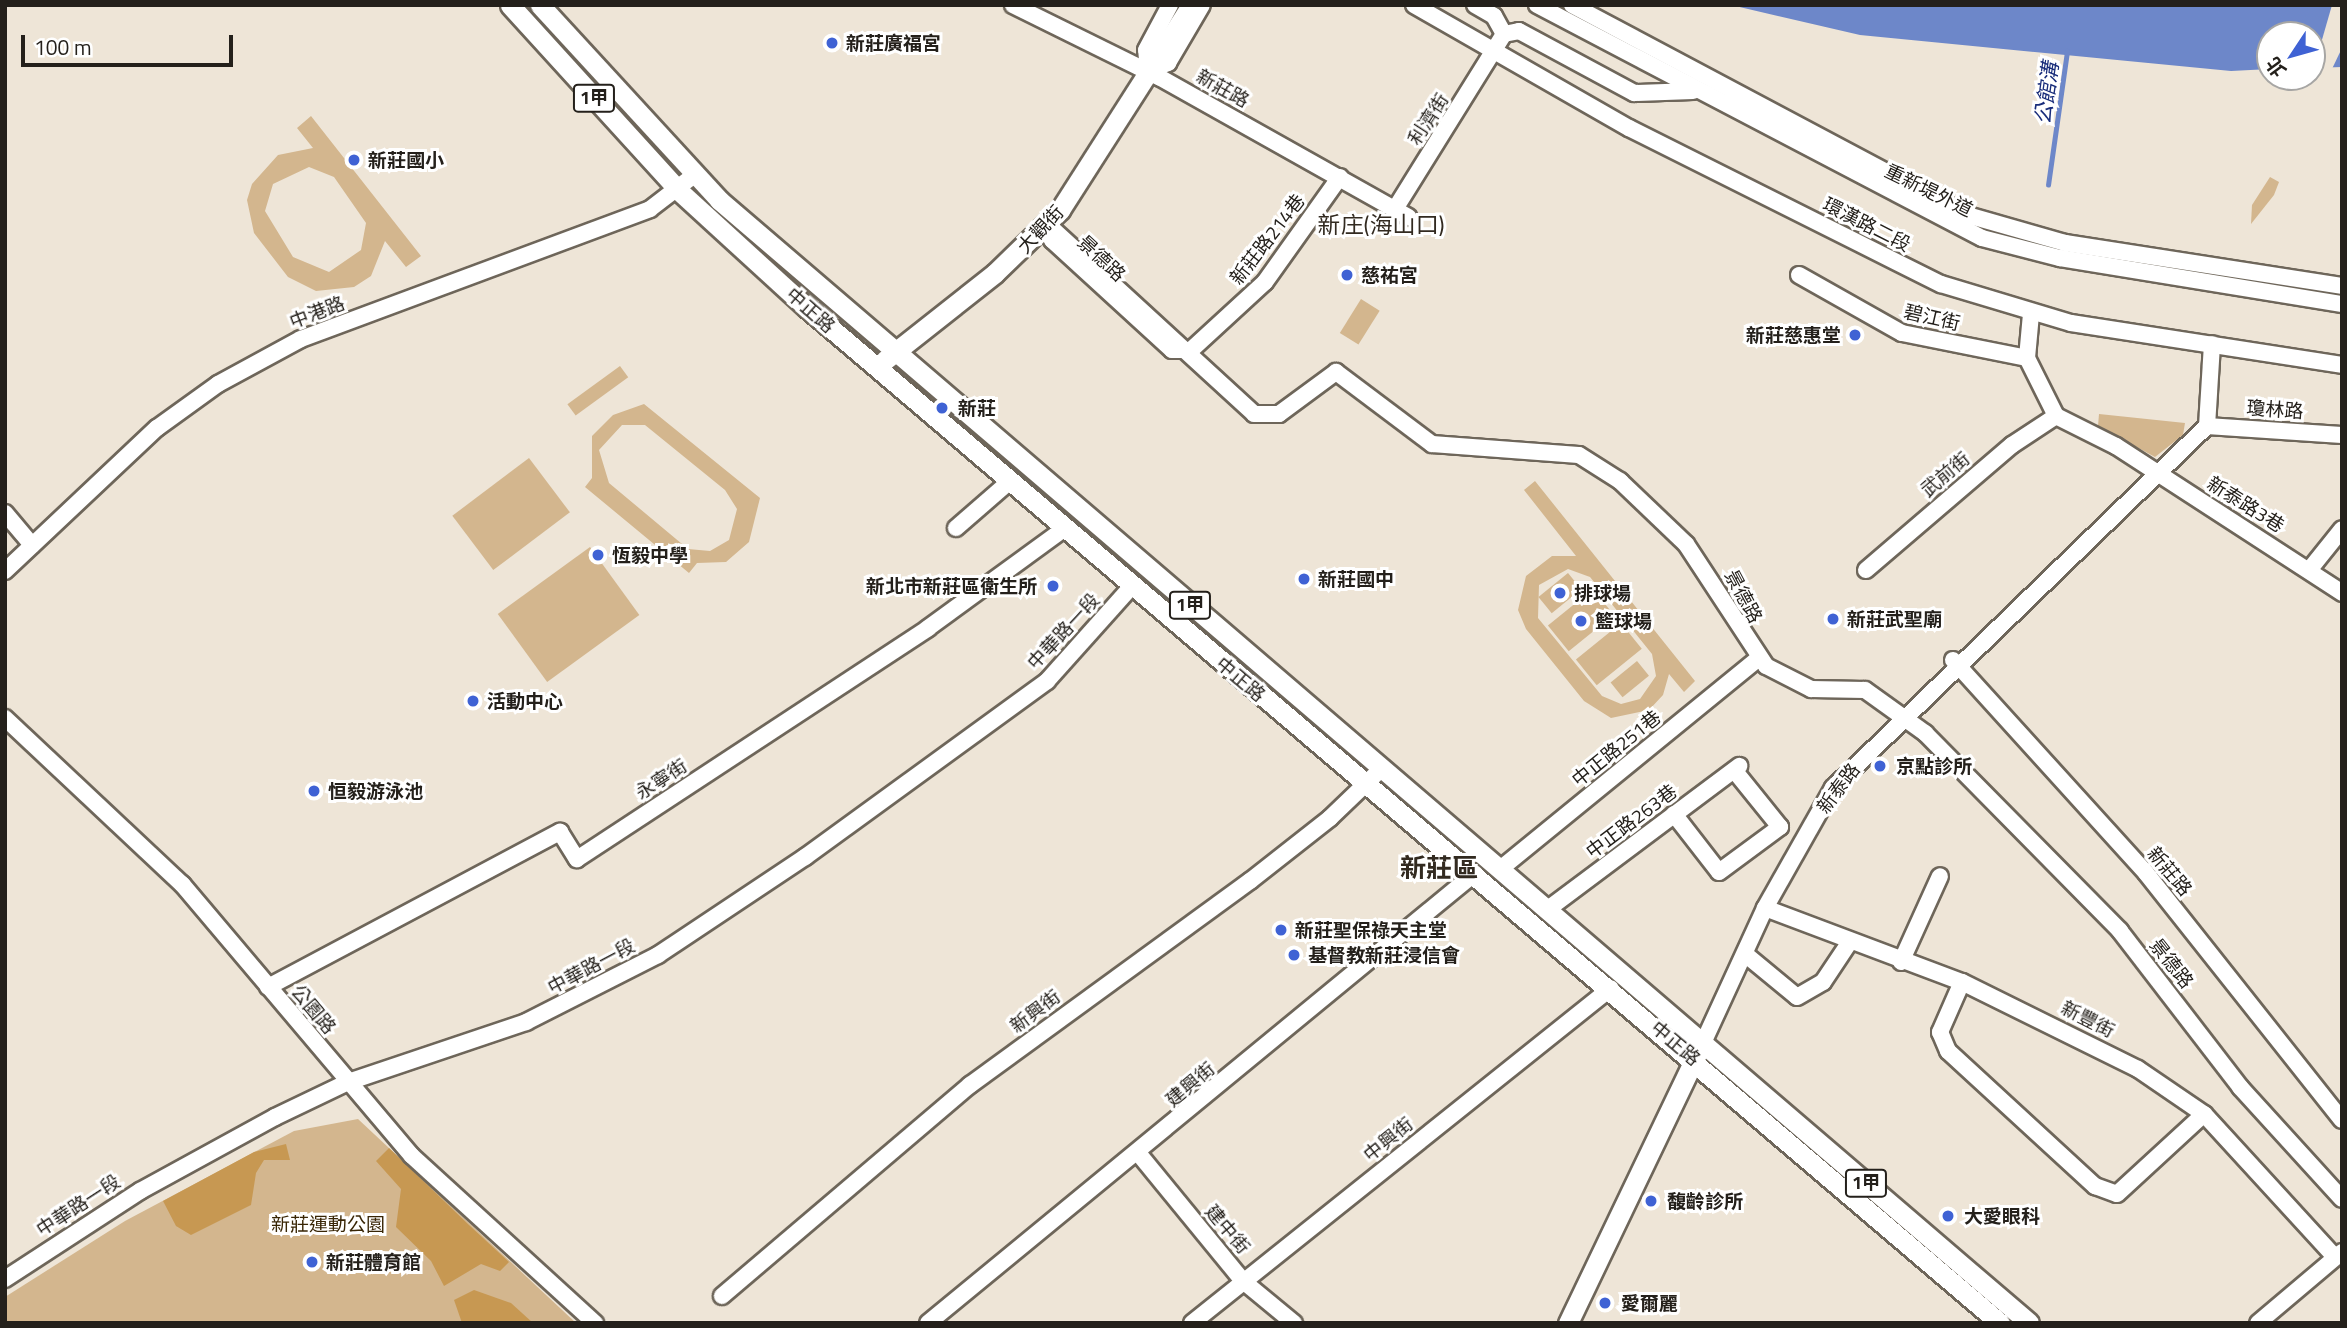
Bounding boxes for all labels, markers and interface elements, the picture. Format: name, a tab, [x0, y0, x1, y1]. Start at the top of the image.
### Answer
scale bar	[24, 21, 236, 65]
north arrow	[2256, 21, 2326, 91]
text: 100 m	[34, 31, 91, 63]
place label: 新莊廣福宮	[846, 32, 941, 54]
marker: 新莊廣福宮	[824, 35, 840, 51]
text: 北	[2258, 51, 2293, 84]
water label: 公館溝	[2029, 60, 2063, 126]
street label: 新莊路	[1193, 64, 1253, 112]
road number: 1甲	[571, 84, 617, 113]
street label: 利濟街	[1403, 89, 1453, 149]
place label: 新莊國小	[368, 149, 444, 171]
marker: 新莊國小	[346, 152, 362, 168]
street label: 重新堤外道	[1881, 159, 1977, 221]
street label: 新莊路214巷	[1225, 189, 1309, 289]
street label: 環漢路二段	[1820, 192, 1914, 256]
street label: 大觀街	[1012, 200, 1068, 258]
district label: 新庄(海山口)	[1317, 211, 1445, 239]
street label: 景德路	[1073, 230, 1131, 286]
place label: 慈祐宮	[1361, 264, 1418, 286]
marker: 慈祐宮	[1339, 267, 1355, 283]
street label: 中正路	[782, 283, 840, 337]
street label: 中港路	[286, 291, 348, 333]
street label: 碧江街	[1902, 299, 1962, 335]
place label: 新莊慈惠堂	[1746, 324, 1841, 346]
marker: 新莊慈惠堂	[1847, 327, 1863, 343]
street label: 瓊林路	[2246, 396, 2304, 422]
place label: 新莊	[958, 397, 996, 419]
marker: 新莊	[932, 398, 952, 418]
street label: 武前街	[1916, 447, 1974, 501]
street label: 新泰路3巷	[2203, 471, 2289, 537]
place label: 恆毅中學	[612, 544, 688, 566]
marker: 恆毅中學	[590, 547, 606, 563]
street label: 景德路	[1721, 565, 1767, 627]
place label: 新莊國中	[1318, 568, 1394, 590]
marker: 新莊國中	[1296, 571, 1312, 587]
place label: 新北市新莊區衛生所	[866, 575, 1037, 597]
marker: 新北市新莊區衛生所	[1043, 576, 1063, 596]
place label: 排球場	[1574, 582, 1631, 604]
marker: 排球場	[1552, 585, 1568, 601]
street label: 中華路一段	[1022, 588, 1104, 674]
road number: 1甲	[1167, 590, 1213, 620]
place label: 新莊武聖廟	[1847, 608, 1942, 630]
place label: 籃球場	[1595, 610, 1652, 632]
marker: 新莊武聖廟	[1825, 611, 1841, 627]
marker: 籃球場	[1573, 613, 1589, 629]
street label: 中正路	[1212, 652, 1270, 706]
place label: 活動中心	[487, 690, 563, 712]
marker: 活動中心	[465, 693, 481, 709]
street label: 中正路251巷	[1567, 705, 1665, 791]
street label: 永寧街	[631, 754, 691, 804]
place label: 京點診所	[1896, 755, 1972, 777]
marker: 京點診所	[1870, 756, 1890, 776]
street label: 新泰路	[1812, 758, 1864, 818]
street label: 中正路263巷	[1581, 779, 1681, 863]
place label: 恒毅游泳池	[328, 780, 423, 802]
marker: 恒毅游泳池	[306, 783, 322, 799]
street label: 新莊路	[2143, 842, 2197, 900]
district label: 新莊區	[1400, 852, 1478, 884]
place label: 新莊聖保祿天主堂	[1295, 919, 1447, 941]
marker: 新莊聖保祿天主堂	[1273, 922, 1289, 938]
street label: 中華路一段	[544, 934, 638, 998]
street label: 景德路	[2145, 934, 2199, 992]
place label: 基督教新莊浸信會	[1308, 944, 1460, 966]
marker: 基督教新莊浸信會	[1286, 947, 1302, 963]
street label: 公園路	[287, 980, 341, 1038]
street label: 新興街	[1005, 985, 1065, 1037]
street label: 新豐街	[2057, 996, 2119, 1042]
street label: 中正路	[1647, 1016, 1705, 1070]
street label: 建興街	[1161, 1057, 1219, 1111]
street label: 中興街	[1359, 1112, 1417, 1166]
road number: 1甲	[1843, 1168, 1889, 1198]
street label: 中華路一段	[32, 1170, 124, 1240]
place label: 馥齡診所	[1667, 1190, 1743, 1212]
marker: 馥齡診所	[1641, 1191, 1661, 1211]
street label: 建中街	[1201, 1200, 1255, 1258]
place label: 大愛眼科	[1964, 1205, 2040, 1227]
marker: 大愛眼科	[1938, 1206, 1958, 1226]
park label: 新莊運動公園	[271, 1213, 385, 1235]
place label: 新莊體育館	[326, 1251, 421, 1273]
marker: 新莊體育館	[304, 1254, 320, 1270]
place label: 愛爾麗	[1621, 1292, 1678, 1314]
marker: 愛爾麗	[1595, 1293, 1615, 1313]

